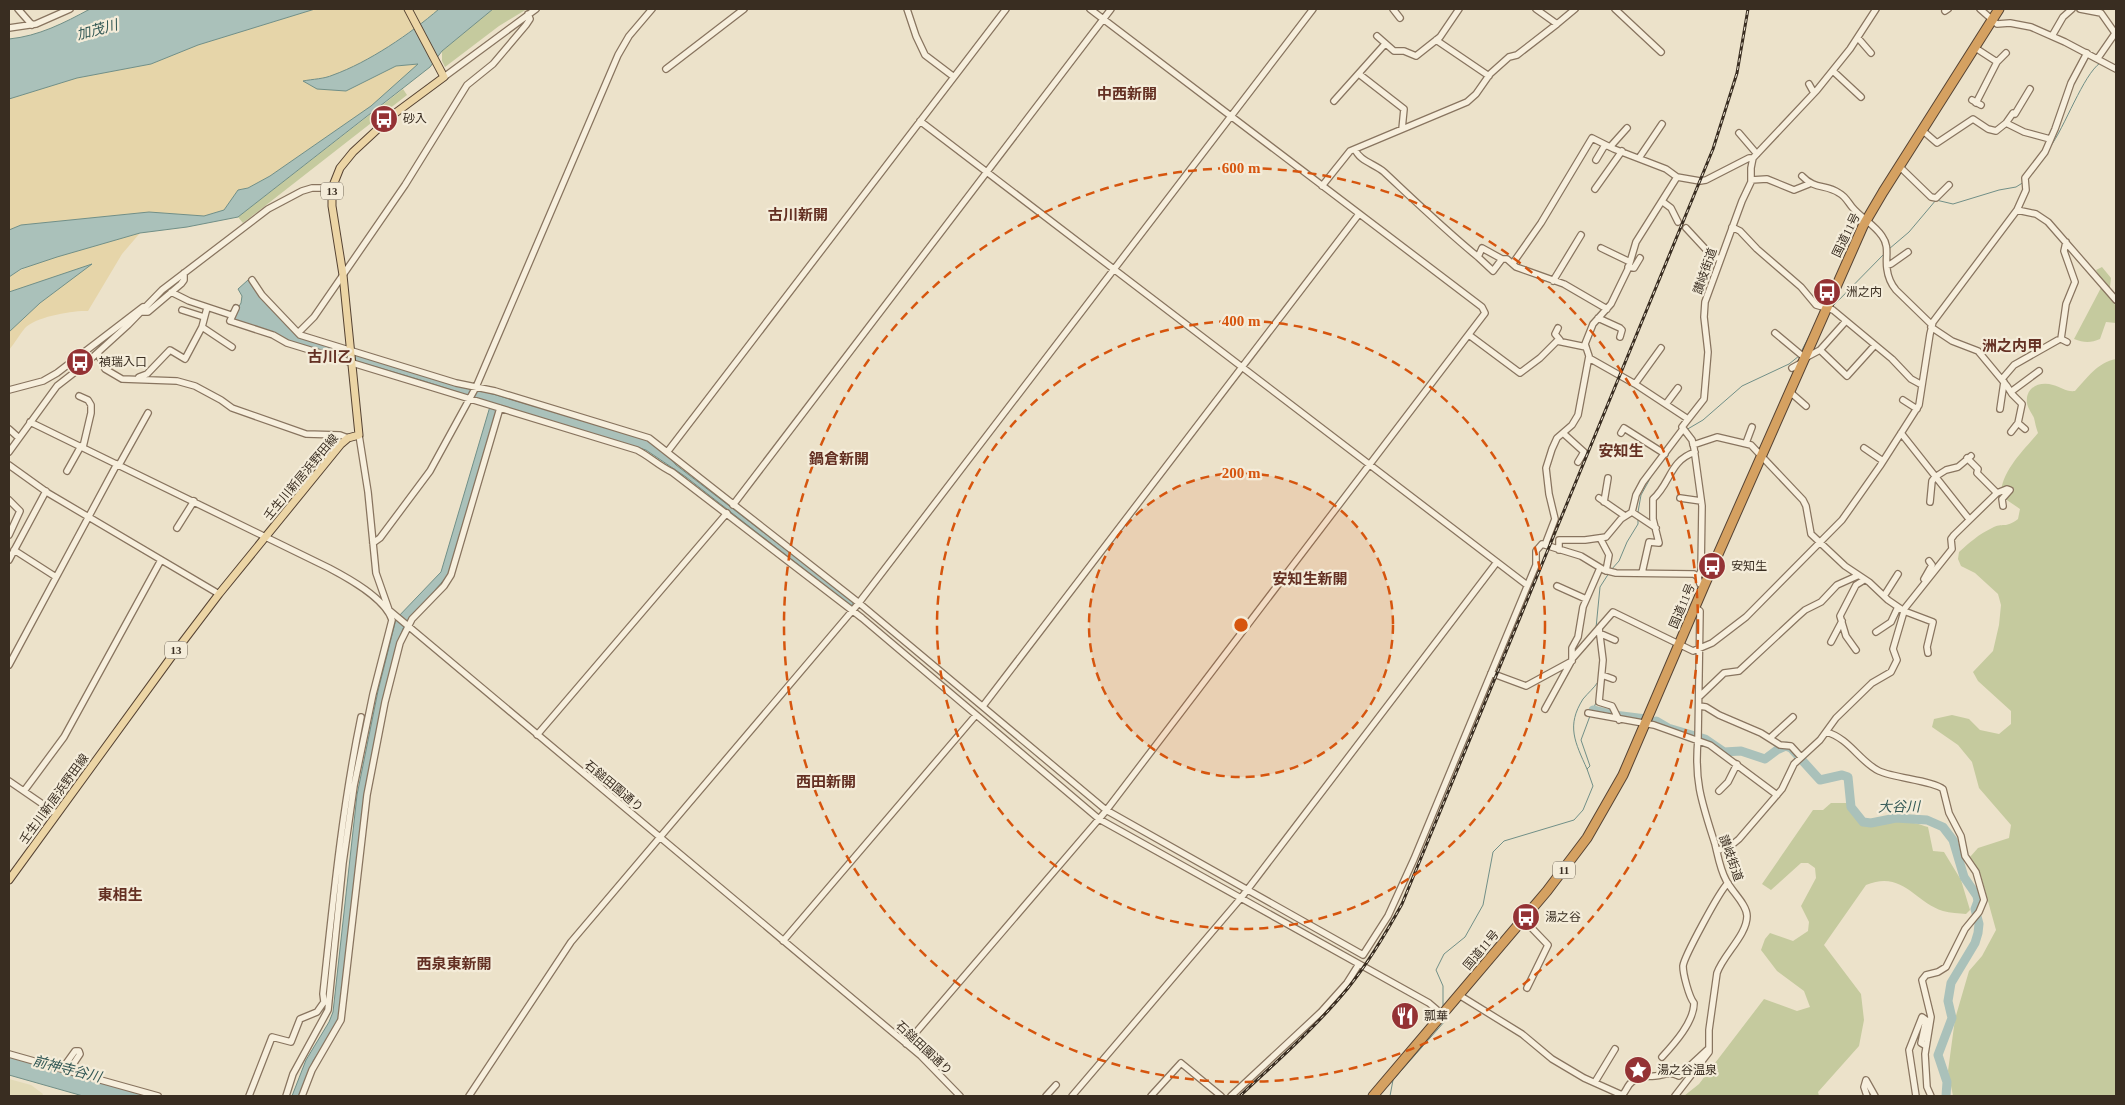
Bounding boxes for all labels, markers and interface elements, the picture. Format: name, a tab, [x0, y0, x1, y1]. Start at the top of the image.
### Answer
water label: 加茂川	[75, 17, 121, 43]
district label: 中西新開	[1097, 86, 1157, 102]
bus stop icon: 砂入	[369, 104, 399, 134]
place label: 砂入	[403, 112, 427, 126]
text: 600 m	[1222, 160, 1261, 176]
road number: 13	[321, 182, 343, 200]
district label: 古川新開	[768, 207, 828, 223]
street label: 国道11号	[1829, 211, 1863, 259]
street label: 讃岐街道	[1691, 246, 1719, 296]
bus stop icon: 洲之内	[1812, 277, 1842, 307]
place label: 洲之内	[1846, 285, 1882, 299]
text: 400 m	[1222, 313, 1261, 329]
district label: 洲之内甲	[1982, 338, 2042, 354]
bus stop icon: 禎瑞入口	[65, 347, 95, 377]
district label: 古川乙	[307, 349, 353, 365]
place label: 禎瑞入口	[99, 355, 147, 369]
street label: 壬生川新居浜野田線	[261, 431, 341, 523]
district label: 安知生	[1598, 443, 1644, 459]
district label: 鍋倉新開	[808, 451, 869, 467]
text: 200 m	[1222, 465, 1261, 481]
bus stop icon: 安知生	[1697, 551, 1727, 581]
place label: 安知生	[1731, 559, 1767, 573]
district label: 安知生新開	[1272, 571, 1348, 587]
street label: 国道11号	[1666, 581, 1698, 631]
centre of rings	[1232, 616, 1250, 634]
road number: 13	[165, 642, 187, 658]
street label: 壬生川新居浜野田線	[17, 751, 91, 847]
street label: 石鎚田園通り	[582, 757, 646, 815]
district label: 西田新開	[796, 774, 856, 790]
water label: 大谷川	[1878, 799, 1922, 815]
street label: 讃岐街道	[1716, 833, 1746, 883]
road number: 11	[1553, 862, 1575, 878]
district label: 東相生	[97, 887, 143, 903]
bus stop icon: 湯之谷	[1511, 902, 1541, 932]
place label: 湯之谷	[1545, 910, 1581, 924]
street label: 国道11号	[1460, 927, 1502, 973]
district label: 西泉東新開	[416, 956, 492, 972]
restaurant icon: 瓢華	[1390, 1001, 1420, 1031]
place label: 瓢華	[1424, 1009, 1448, 1023]
street label: 石鎚田園通り	[893, 1018, 955, 1078]
water label: 前神寺谷川	[31, 1053, 105, 1085]
place icon: 湯之谷温泉	[1623, 1055, 1653, 1085]
place label: 湯之谷温泉	[1657, 1063, 1717, 1077]

